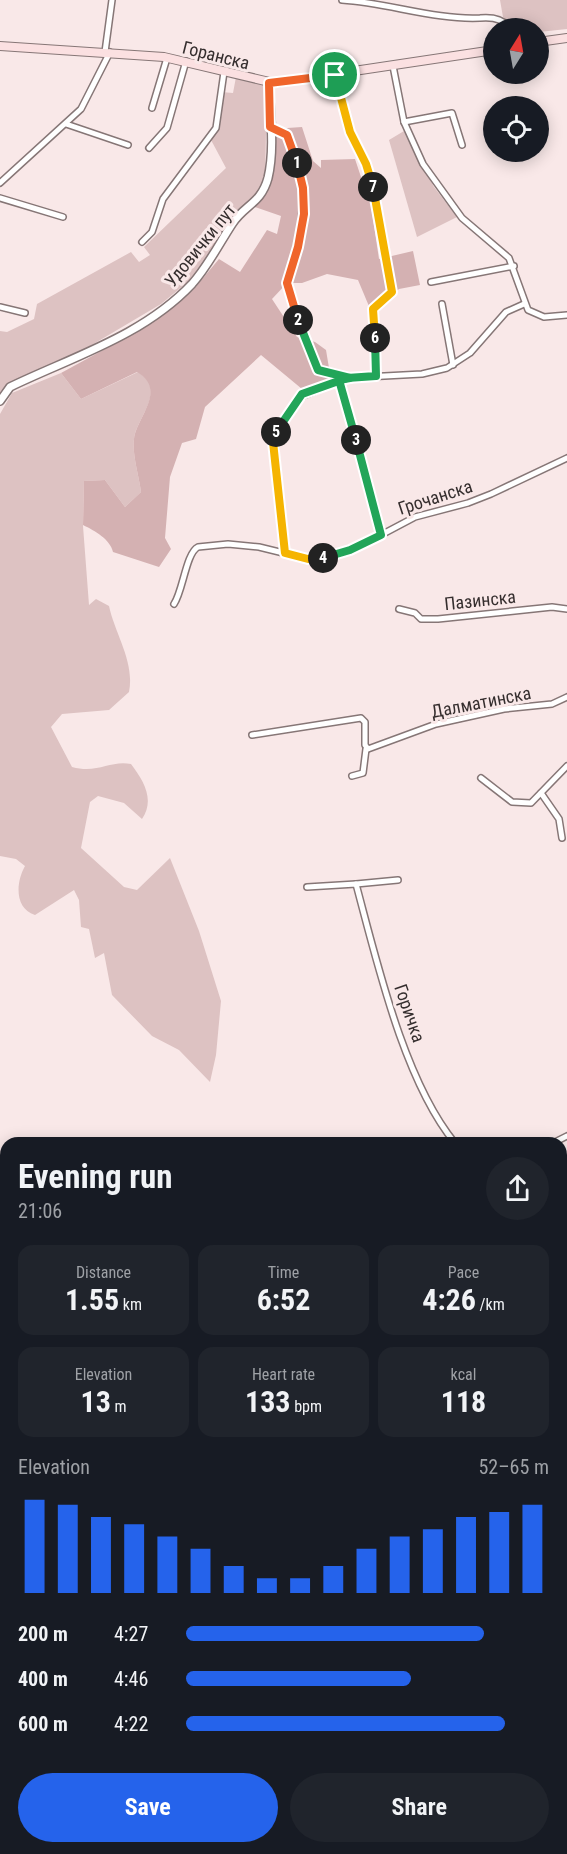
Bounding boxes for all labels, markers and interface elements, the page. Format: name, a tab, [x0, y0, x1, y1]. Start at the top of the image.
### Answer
north arrow	[483, 18, 549, 84]
map controls	[483, 18, 549, 162]
street label: Горанска	[180, 37, 252, 73]
pin	[309, 49, 360, 100]
icon: arrive	[318, 58, 351, 91]
button: locate	[483, 96, 549, 162]
pin: 1	[282, 148, 312, 178]
text: 1	[293, 153, 301, 172]
pin: 7	[358, 172, 388, 202]
text: 7	[369, 177, 377, 196]
street label: Удовички пут	[160, 199, 240, 291]
pin: 2	[283, 305, 313, 335]
text: 2	[294, 310, 302, 329]
pin: 6	[360, 323, 390, 353]
text: 6	[371, 328, 379, 347]
pin: 5	[261, 417, 291, 447]
text: 5	[272, 422, 280, 441]
pin: 3	[341, 425, 371, 455]
text: 3	[352, 430, 360, 449]
street label: Грочанска	[395, 475, 475, 519]
pin: 4	[308, 543, 338, 573]
text: 4	[319, 548, 327, 567]
street label: Пазинска	[443, 586, 517, 614]
street label: Далматинска	[429, 682, 533, 722]
street label: Горичка	[390, 981, 430, 1045]
text: Evening run	[18, 1157, 173, 1196]
button: share	[486, 1157, 549, 1220]
text: 21:06	[18, 1199, 62, 1223]
text: Distance	[76, 1263, 131, 1282]
text: Time	[268, 1263, 299, 1282]
text: Pace	[448, 1263, 479, 1282]
text: 1.55	[65, 1282, 119, 1317]
text: 6:52	[257, 1282, 310, 1317]
text: 4:26	[422, 1282, 476, 1317]
text: km	[119, 1295, 142, 1314]
text: /km	[476, 1295, 505, 1314]
text: Elevation	[75, 1365, 132, 1384]
text: Heart rate	[252, 1365, 315, 1384]
text: kcal	[451, 1365, 476, 1384]
text: 13	[80, 1384, 111, 1419]
text: 133	[245, 1384, 290, 1419]
text: 118	[441, 1384, 486, 1419]
text: m	[111, 1397, 127, 1416]
text: bpm	[290, 1397, 322, 1416]
text: Elevation	[18, 1455, 90, 1479]
text: 52–65 m	[478, 1455, 549, 1479]
text: 200 m	[18, 1622, 68, 1646]
text: 4:27	[114, 1622, 148, 1646]
text: 400 m	[18, 1667, 68, 1691]
text: 4:46	[114, 1667, 148, 1691]
text: 600 m	[18, 1712, 68, 1736]
text: 4:22	[114, 1712, 148, 1736]
button: Save	[18, 1773, 278, 1842]
button: Share	[290, 1773, 549, 1842]

